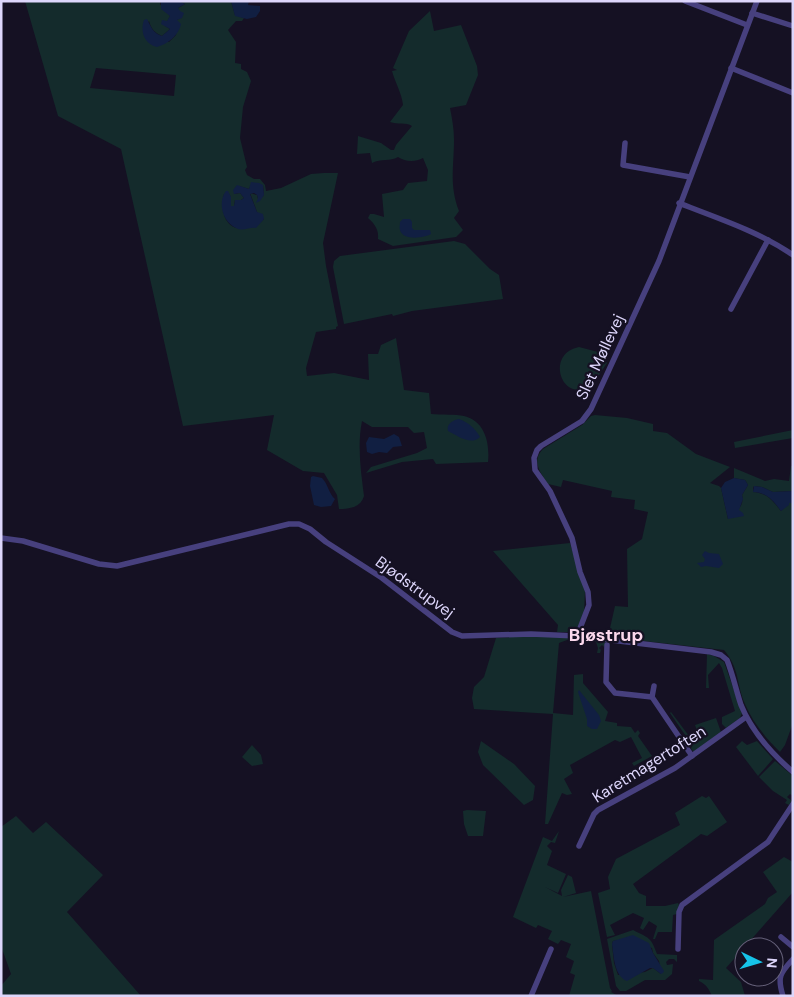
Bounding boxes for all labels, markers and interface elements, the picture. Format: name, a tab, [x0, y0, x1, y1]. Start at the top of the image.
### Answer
street label: Slet Møllevej	[571, 311, 629, 403]
street label: Bjødstrupvej	[371, 551, 459, 623]
district label: Bjøstrup	[569, 623, 643, 647]
street label: Karetmagertoften	[588, 721, 710, 807]
north arrow	[734, 937, 784, 987]
text: N	[763, 957, 781, 969]

